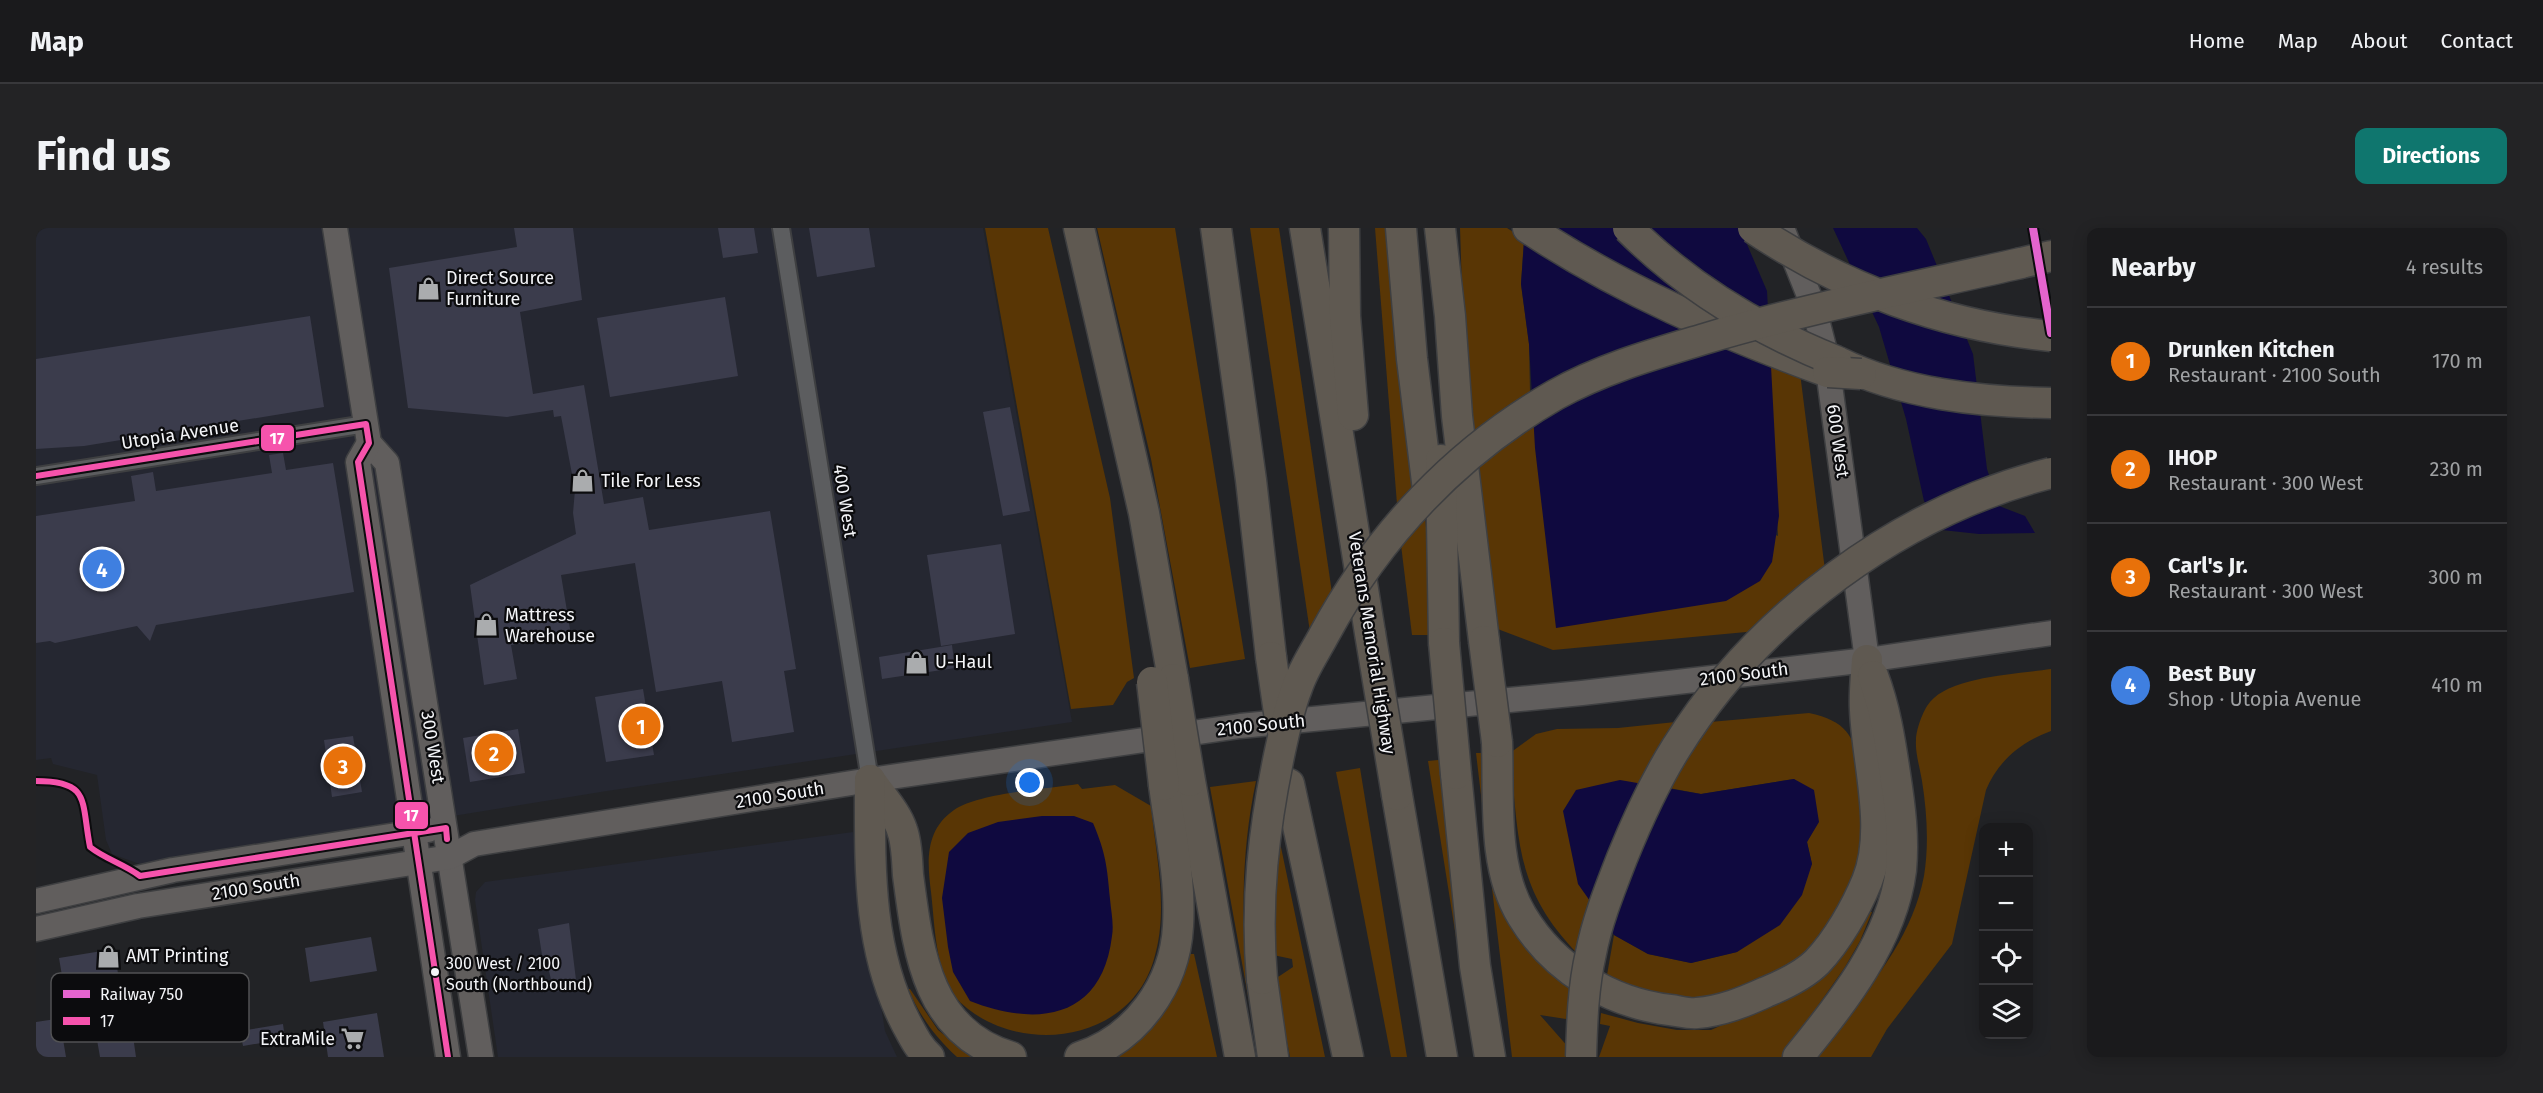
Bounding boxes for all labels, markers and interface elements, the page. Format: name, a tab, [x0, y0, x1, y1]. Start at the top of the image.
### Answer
text: Map	[30, 25, 84, 58]
text: Home	[2189, 28, 2245, 54]
text: Map	[2278, 28, 2318, 54]
text: About	[2351, 28, 2408, 54]
text: Contact	[2441, 28, 2513, 54]
button: Directions	[2355, 128, 2507, 184]
text: Find us	[36, 131, 171, 181]
text: Nearby	[2111, 252, 2196, 283]
text: 4 results	[2406, 255, 2483, 279]
place label: Direct Source Furniture	[446, 267, 554, 310]
shop icon: Direct Source Furniture	[415, 275, 441, 301]
text: Drunken Kitchen	[2168, 336, 2335, 363]
text: 1	[2126, 349, 2135, 373]
text: 170 m	[2432, 349, 2483, 373]
text: Restaurant · 2100 South	[2168, 363, 2381, 387]
street label: 600 West	[1822, 403, 1854, 480]
street label: Utopia Avenue	[120, 414, 240, 454]
line badge: 17	[260, 424, 295, 452]
text: 17	[270, 429, 285, 448]
text: IHOP	[2168, 444, 2218, 471]
text: 2	[2125, 457, 2136, 481]
text: 230 m	[2430, 457, 2483, 481]
street label: 400 West	[828, 463, 862, 540]
shop icon: Tile For Less	[570, 468, 596, 494]
place label: Tile For Less	[601, 470, 701, 492]
text: Restaurant · 300 West	[2168, 471, 2363, 495]
street label: Veterans Memorial Highway	[1344, 530, 1400, 756]
pin: 4	[82, 546, 122, 592]
text: Carl's Jr.	[2168, 552, 2248, 579]
text: 3	[2125, 565, 2136, 589]
text: 300 m	[2428, 565, 2483, 589]
text: Restaurant · 300 West	[2168, 579, 2363, 603]
place label: Mattress Warehouse	[505, 604, 595, 647]
shop icon: Mattress Warehouse	[474, 612, 500, 638]
shop icon: U-Haul	[904, 649, 930, 675]
place label: U-Haul	[935, 651, 992, 673]
street label: 2100 South	[1699, 658, 1789, 690]
text: Best Buy	[2168, 660, 2256, 687]
text: 4	[2125, 673, 2136, 697]
text: 410 m	[2431, 673, 2483, 697]
text: Shop · Utopia Avenue	[2168, 687, 2362, 711]
pin: 1	[622, 704, 660, 748]
street label: 300 West	[416, 709, 450, 785]
street label: 2100 South	[1216, 709, 1306, 741]
pin: 2	[474, 730, 514, 776]
pin: 3	[324, 744, 362, 788]
your location	[1015, 768, 1044, 797]
street label: 2100 South	[734, 777, 826, 813]
line badge: 17	[394, 801, 429, 830]
text: 17	[404, 806, 419, 825]
map controls	[1979, 823, 2033, 1039]
button: +	[1979, 823, 2033, 877]
street label: 2100 South	[210, 869, 302, 905]
button: −	[1979, 877, 2033, 931]
button: locate	[1979, 931, 2033, 985]
shop icon: AMT Printing	[95, 943, 121, 969]
place label: AMT Printing	[126, 945, 229, 967]
place label: 300 West / 2100 South (Northbound)	[446, 954, 592, 994]
marker: 300 West / 2100 South (Northbound)	[429, 966, 441, 978]
legend	[51, 973, 249, 1042]
text: Railway 750	[100, 985, 183, 1004]
button: layers	[1979, 985, 2033, 1039]
text: 17	[100, 1012, 114, 1031]
supermarket icon: ExtraMile	[340, 1026, 366, 1052]
place label: ExtraMile	[260, 1028, 335, 1050]

